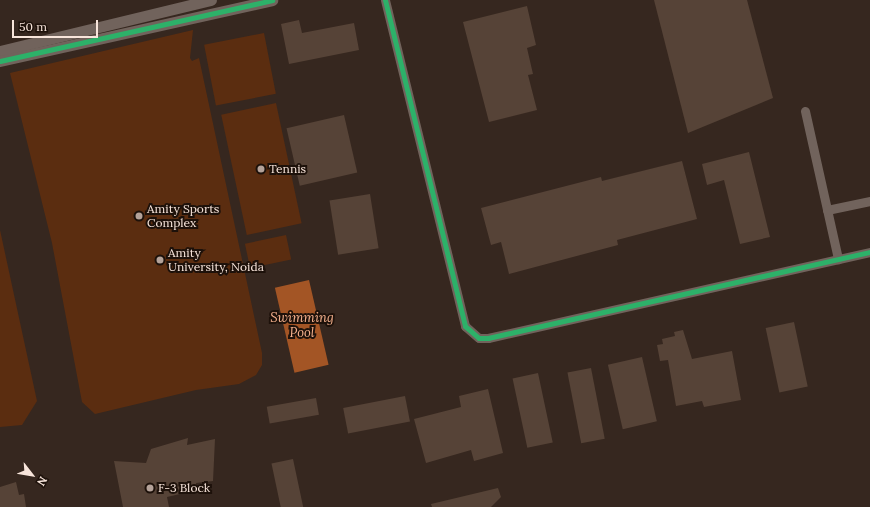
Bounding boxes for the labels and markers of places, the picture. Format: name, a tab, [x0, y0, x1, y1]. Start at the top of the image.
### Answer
place label: Tennis	[269, 162, 306, 176]
marker: Tennis	[256, 164, 266, 174]
place label: Amity Sports Complex	[147, 202, 219, 230]
marker: Amity Sports Complex	[134, 211, 144, 221]
place label: Amity University, Noida	[168, 246, 264, 274]
marker: Amity University, Noida	[155, 255, 165, 265]
place label: F-3 Block	[158, 481, 210, 495]
marker: F-3 Block	[145, 483, 155, 493]

